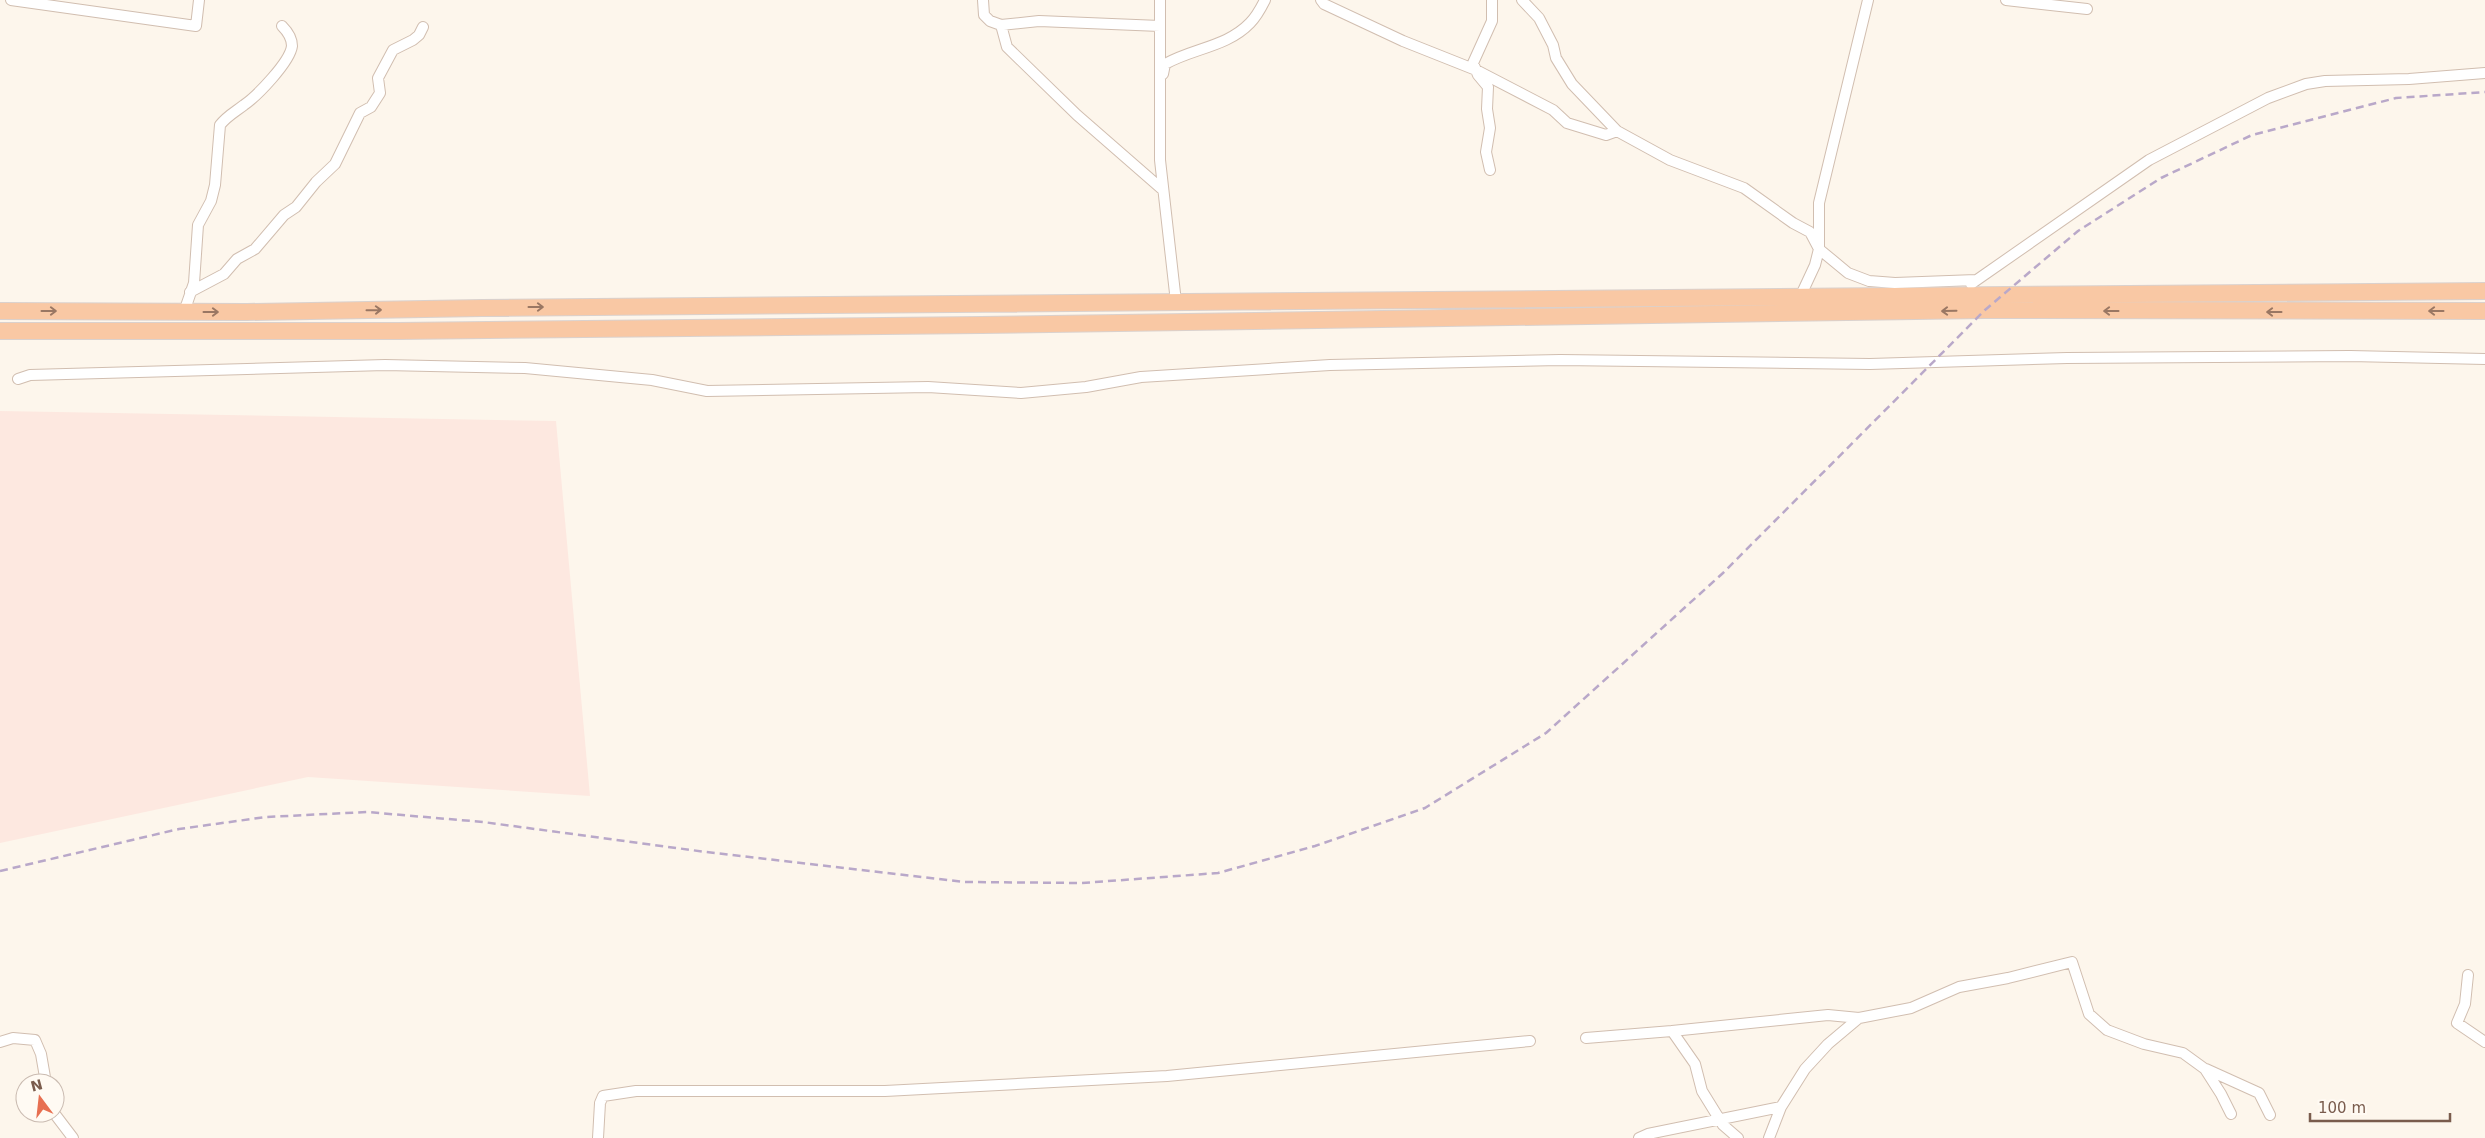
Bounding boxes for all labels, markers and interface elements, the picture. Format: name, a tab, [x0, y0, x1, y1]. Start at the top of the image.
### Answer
one-way arrow	[528, 302, 544, 312]
one-way arrow	[365, 305, 381, 315]
one-way arrow	[40, 306, 56, 316]
one-way arrow	[1941, 306, 1958, 316]
one-way arrow	[2104, 306, 2120, 316]
one-way arrow	[2429, 306, 2445, 316]
one-way arrow	[202, 307, 219, 317]
one-way arrow	[2266, 307, 2282, 317]
north arrow	[15, 1073, 65, 1123]
text: N	[29, 1076, 44, 1095]
scale bar	[2310, 1090, 2450, 1122]
text: 100 m	[2318, 1099, 2366, 1117]

